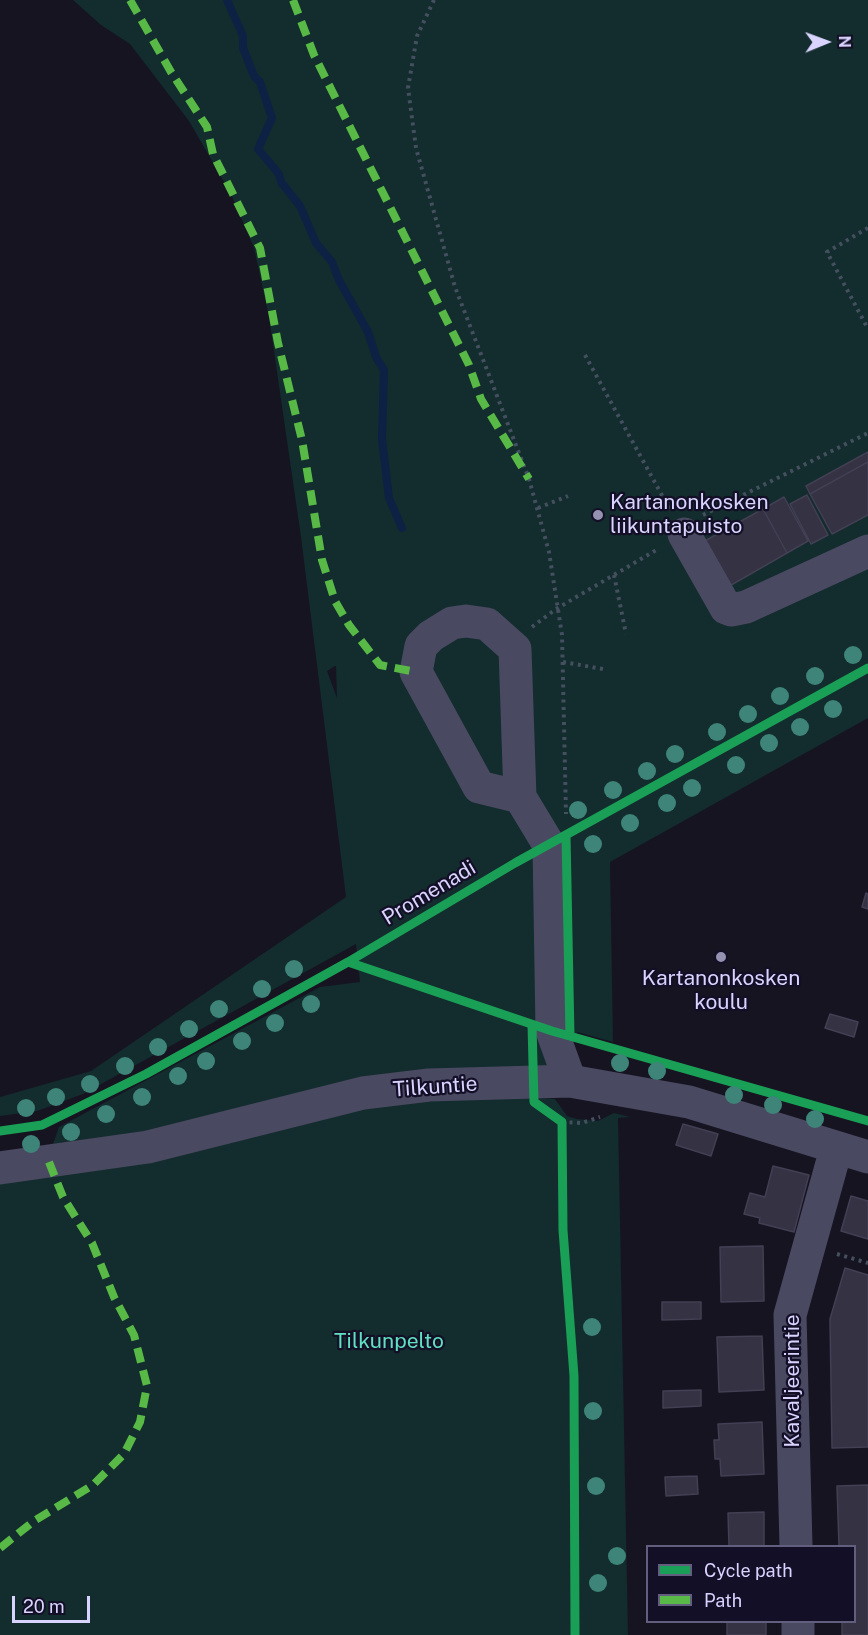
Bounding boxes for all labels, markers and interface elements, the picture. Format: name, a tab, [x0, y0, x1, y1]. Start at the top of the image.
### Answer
north arrow	[796, 12, 856, 72]
text: N	[835, 35, 854, 48]
place label: Kartanonkosken liikuntapuisto	[610, 490, 769, 540]
marker: Kartanonkosken liikuntapuisto	[591, 508, 605, 522]
street label: Promenadi	[378, 855, 480, 931]
marker: Kartanonkosken koulu	[714, 950, 728, 964]
place label: Kartanonkosken koulu	[642, 966, 800, 1016]
street label: Tilkuntie	[392, 1071, 478, 1103]
street label: Kavaljeerintie	[780, 1314, 806, 1448]
park label: Tilkunpelto	[334, 1329, 444, 1355]
legend	[646, 1545, 856, 1623]
text: Cycle path	[704, 1560, 793, 1581]
scale bar	[15, 1584, 93, 1622]
text: Path	[704, 1590, 742, 1611]
text: 20 m	[23, 1596, 65, 1617]

